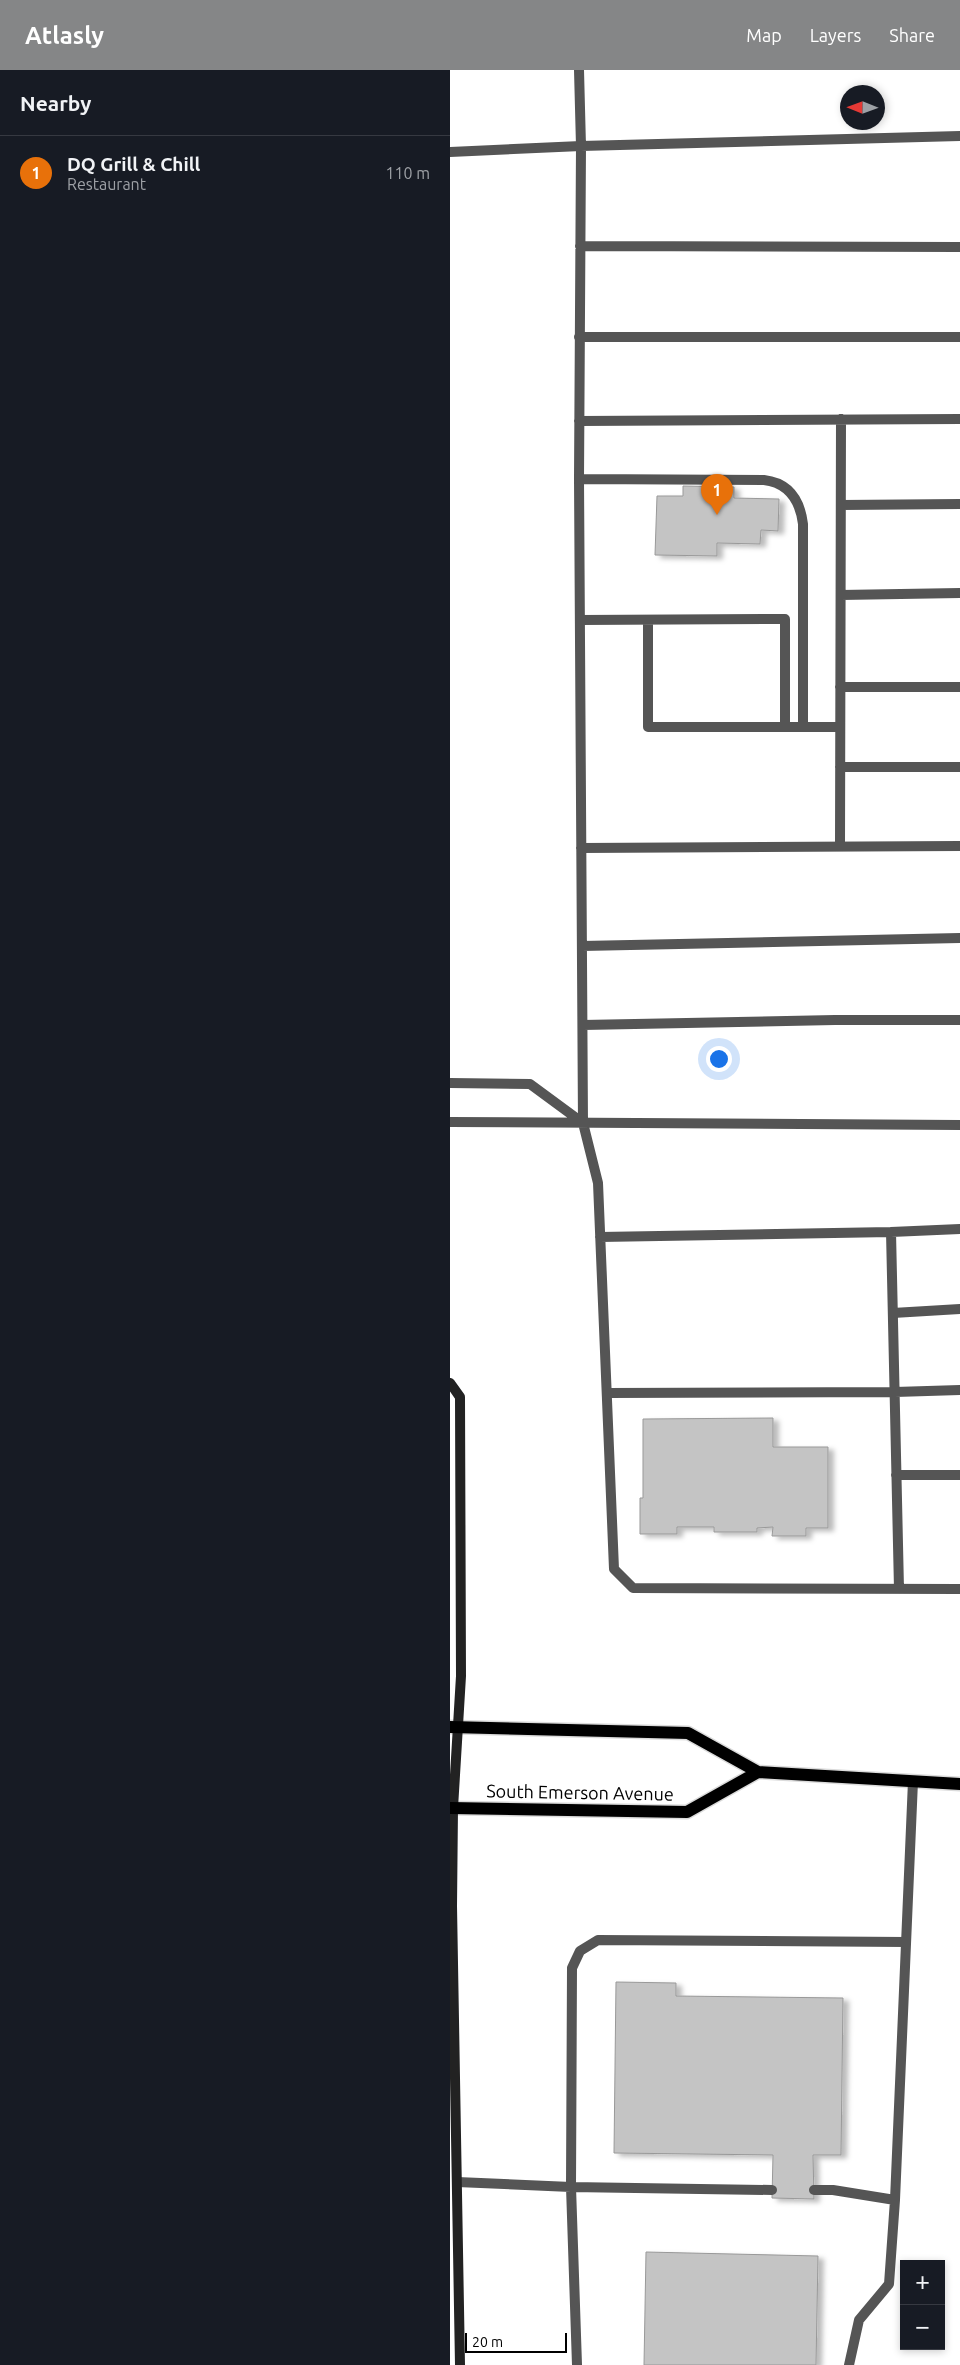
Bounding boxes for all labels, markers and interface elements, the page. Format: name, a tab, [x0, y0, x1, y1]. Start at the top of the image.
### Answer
text: Atlasly	[25, 22, 104, 49]
text: Map	[746, 25, 782, 45]
text: Layers	[810, 25, 861, 45]
text: Share	[889, 25, 935, 45]
north arrow	[840, 85, 885, 130]
text: Nearby	[20, 91, 91, 115]
text: DQ Grill & Chill	[67, 153, 200, 175]
text: 1	[31, 164, 41, 182]
text: 110 m	[385, 164, 430, 182]
text: Restaurant	[67, 175, 146, 193]
pin: 1	[701, 474, 733, 515]
your location	[706, 1046, 732, 1072]
street label: South Emerson Avenue	[486, 1780, 674, 1804]
map controls	[900, 2260, 945, 2350]
button: +	[900, 2260, 945, 2305]
button: −	[900, 2305, 945, 2350]
scale bar	[465, 2330, 568, 2353]
text: 20 m	[472, 2334, 503, 2350]

